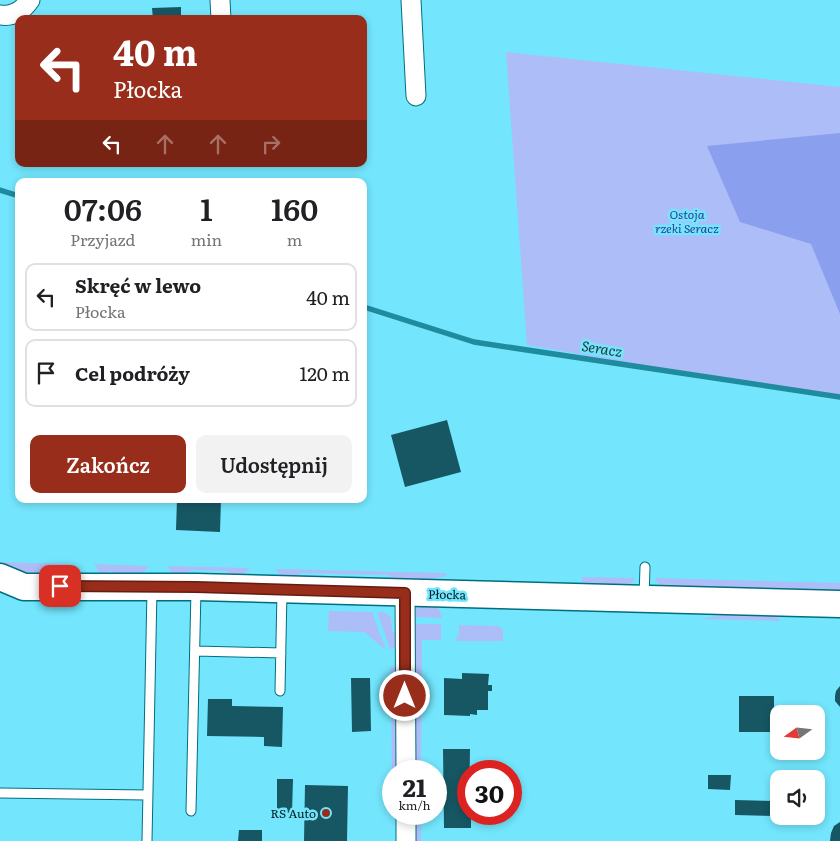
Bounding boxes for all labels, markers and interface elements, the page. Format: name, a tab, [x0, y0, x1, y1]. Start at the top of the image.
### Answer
text: 40 m	[113, 25, 198, 77]
icon: left	[30, 35, 95, 100]
text: Płocka	[113, 72, 182, 105]
icon: left	[98, 130, 126, 158]
icon: ahead	[151, 130, 179, 158]
icon: ahead	[204, 130, 232, 158]
icon: right	[257, 130, 285, 158]
text: 07:06	[64, 186, 142, 230]
text: 1	[200, 186, 213, 230]
text: 160	[271, 186, 318, 230]
park label: Ostoja rzeki Seracz	[655, 205, 719, 237]
text: Przyjazd	[70, 227, 135, 251]
text: min	[191, 227, 222, 251]
text: m	[287, 227, 302, 251]
text: Skręć w lewo	[75, 271, 201, 299]
icon: left	[32, 283, 60, 311]
text: 40 m	[306, 283, 350, 311]
text: Płocka	[75, 299, 126, 323]
water label: Seracz	[580, 335, 624, 361]
icon: arrive	[32, 359, 60, 387]
text: Cel podróży	[75, 359, 190, 387]
text: 120 m	[299, 359, 350, 387]
button: Zakończ	[30, 435, 186, 493]
button: Udostępnij	[196, 435, 352, 493]
pin	[39, 565, 81, 607]
icon: arrive	[46, 572, 74, 600]
street label: Płocka	[428, 585, 467, 603]
position arrow	[378, 669, 430, 721]
north arrow	[770, 705, 825, 760]
map controls	[770, 705, 825, 825]
speed limit sign: 30	[457, 760, 522, 825]
text: 21	[403, 768, 426, 805]
button: sound	[770, 770, 825, 825]
text: km/h	[399, 796, 430, 814]
place label: RS Auto	[270, 804, 316, 822]
marker: RS Auto	[320, 807, 332, 819]

